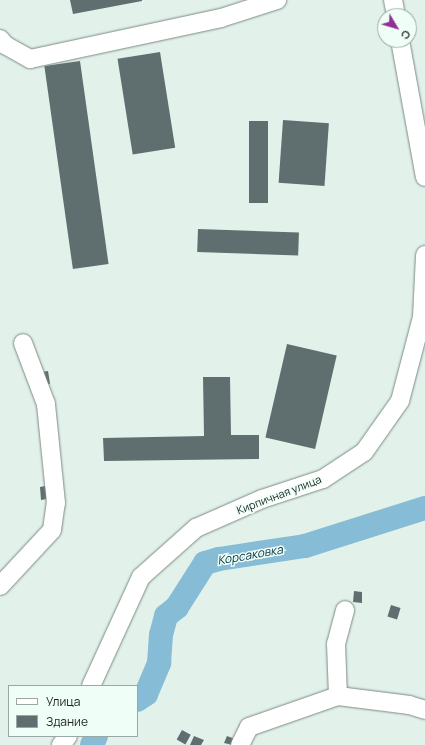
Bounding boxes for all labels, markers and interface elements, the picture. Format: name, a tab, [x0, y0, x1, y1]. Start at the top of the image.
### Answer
north arrow	[377, 8, 417, 48]
text: С	[398, 27, 414, 43]
street label: Кирпичная улица	[235, 473, 323, 517]
water label: Корсаковка	[216, 542, 284, 568]
legend	[8, 685, 138, 737]
text: Улица	[46, 693, 80, 710]
text: Здание	[46, 713, 88, 730]

